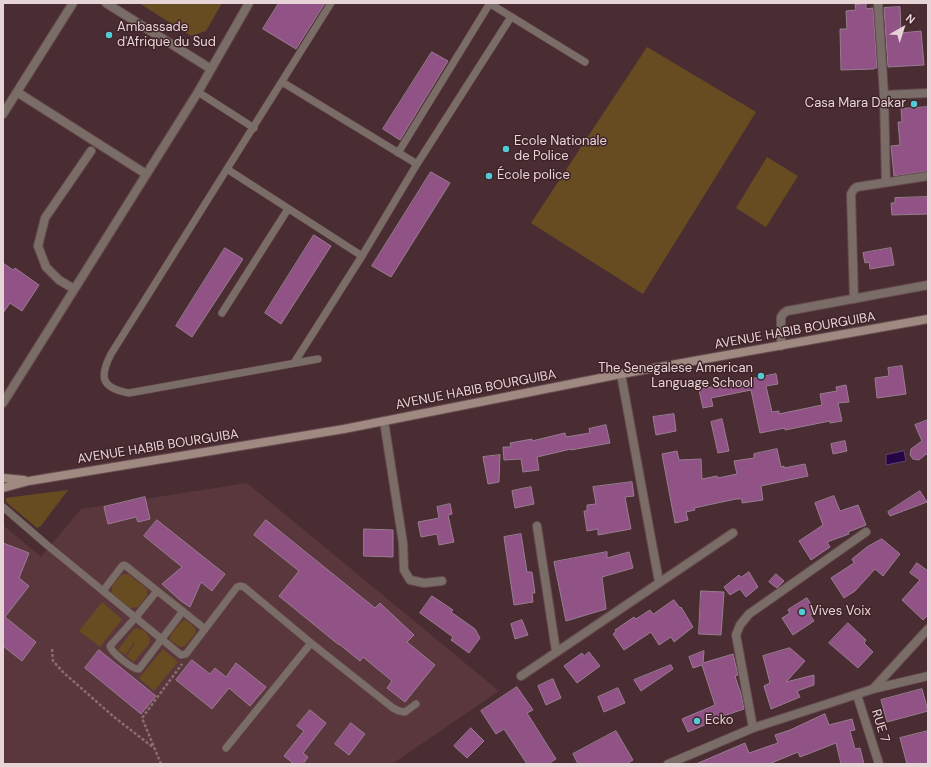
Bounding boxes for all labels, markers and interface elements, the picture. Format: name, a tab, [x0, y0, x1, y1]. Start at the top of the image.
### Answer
north arrow	[883, 8, 923, 48]
text: N	[903, 11, 918, 27]
place label: Ambassade d'Afrique du Sud	[117, 20, 216, 51]
marker: Ambassade d'Afrique du Sud	[104, 30, 114, 40]
place label: Casa Mara Dakar	[805, 96, 906, 112]
marker: Casa Mara Dakar	[909, 99, 919, 109]
place label: Ecole Nationale de Police	[514, 134, 607, 165]
marker: Ecole Nationale de Police	[501, 144, 511, 154]
place label: École police	[497, 168, 570, 184]
marker: École police	[484, 171, 494, 181]
street label: AVENUE HABIB BOURGUIBA	[713, 309, 877, 353]
place label: The Senegalese American Language School	[598, 361, 753, 392]
street label: AVENUE HABIB BOURGUIBA	[394, 367, 558, 413]
marker: The Senegalese American Language School	[756, 371, 766, 381]
street label: AVENUE HABIB BOURGUIBA	[76, 427, 240, 467]
place label: Vives Voix	[810, 604, 871, 620]
marker: Vives Voix	[797, 607, 807, 617]
street label: RUE 7	[868, 707, 892, 745]
place label: Ecko	[705, 713, 734, 729]
marker: Ecko	[692, 716, 702, 726]

